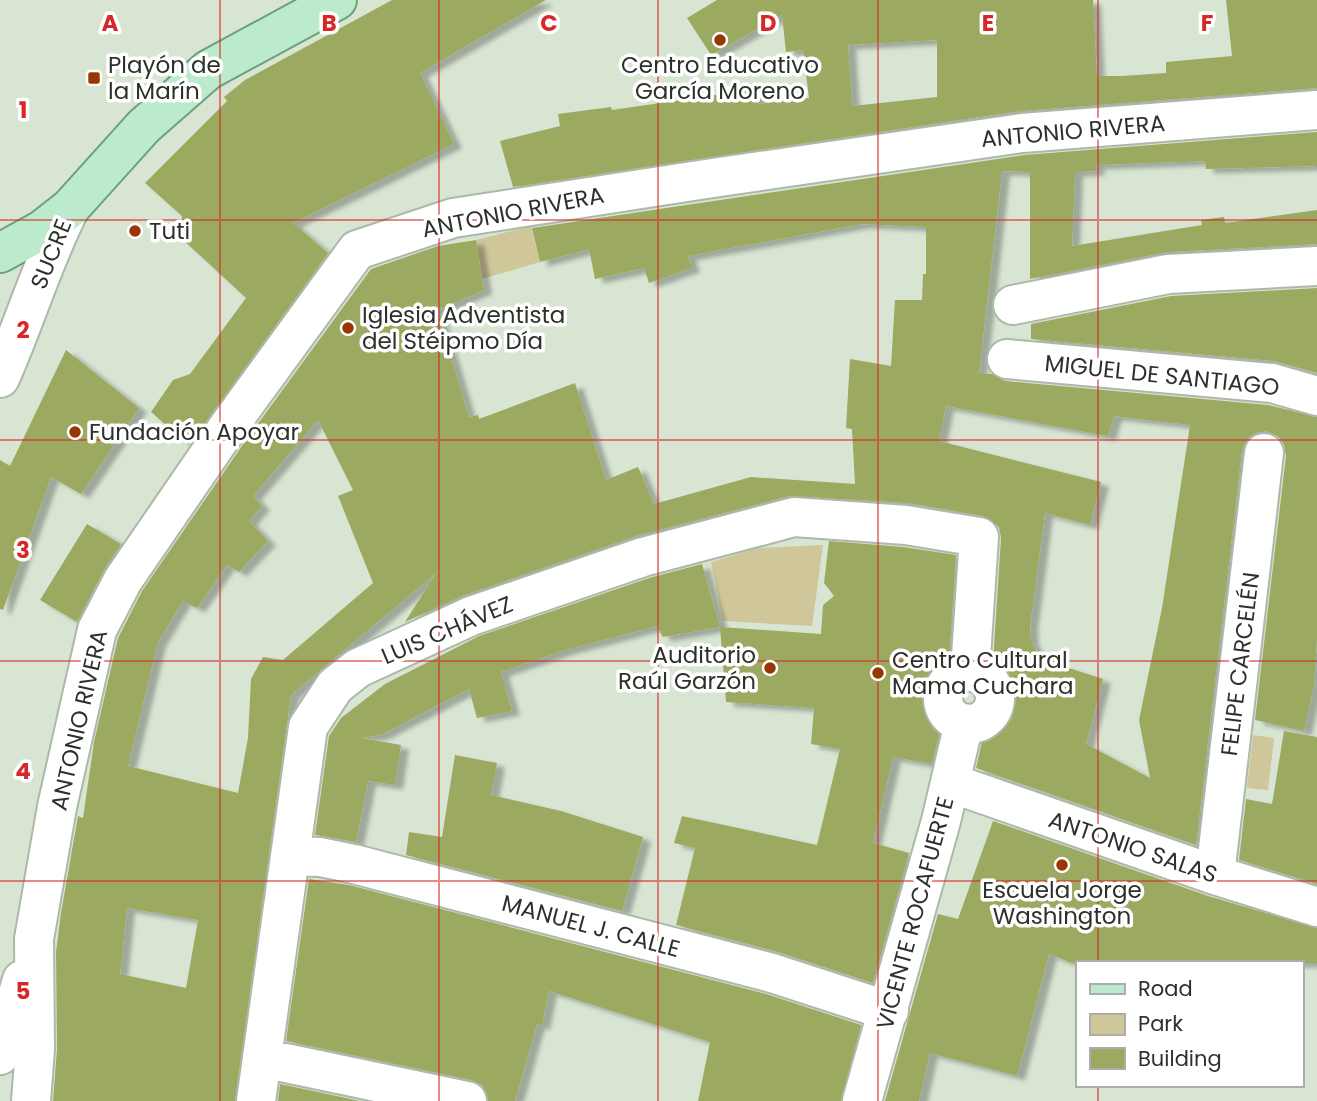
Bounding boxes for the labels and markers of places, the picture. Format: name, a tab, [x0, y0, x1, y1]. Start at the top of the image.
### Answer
marker: Centro Educativo García Moreno	[712, 32, 728, 48]
place label: Playón de la Marín	[108, 49, 221, 107]
place label: Centro Educativo García Moreno	[621, 49, 819, 107]
marker: Playón de la Marín	[86, 70, 102, 86]
place label: Tuti	[149, 215, 190, 247]
marker: Tuti	[127, 223, 143, 239]
place label: Iglesia Adventista del Stéipmo Día	[362, 299, 565, 357]
marker: Iglesia Adventista del Stéipmo Día	[340, 320, 356, 336]
place label: Fundación Apoyar	[89, 416, 299, 448]
marker: Fundación Apoyar	[67, 424, 83, 440]
place label: Auditorio Raúl Garzón	[618, 639, 756, 697]
place label: Centro Cultural Mama Cuchara	[892, 644, 1074, 702]
marker: Auditorio Raúl Garzón	[762, 660, 778, 676]
marker: Centro Cultural Mama Cuchara	[870, 665, 886, 681]
marker: Escuela Jorge Washington	[1054, 857, 1070, 873]
place label: Escuela Jorge Washington	[982, 874, 1142, 932]

